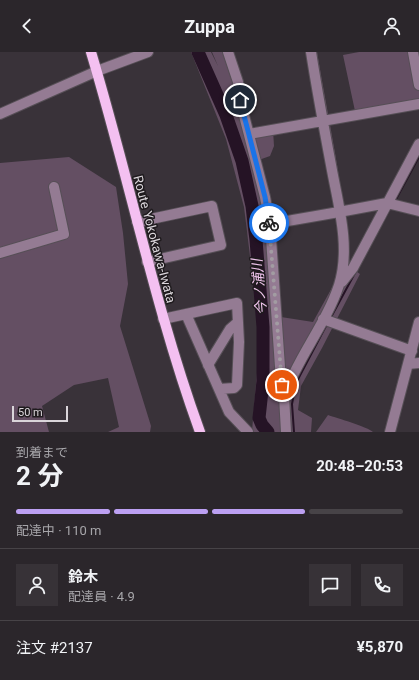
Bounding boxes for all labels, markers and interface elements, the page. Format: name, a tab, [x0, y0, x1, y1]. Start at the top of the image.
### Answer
icon: back	[16, 15, 38, 37]
icon: person	[381, 15, 403, 37]
text: Zuppa	[184, 16, 235, 37]
pin	[223, 83, 257, 117]
icon: home	[229, 89, 251, 111]
street label: Route Yokokawa-Iwata	[130, 174, 179, 305]
courier	[249, 203, 289, 243]
icon: bike	[258, 212, 280, 234]
water label: 今ノ浦川	[248, 256, 269, 316]
pin	[265, 368, 299, 402]
icon: bag	[271, 374, 293, 396]
scale bar	[12, 404, 68, 423]
text: 50 m	[18, 406, 43, 419]
text: 到着まで	[16, 445, 68, 460]
text: 20:48–20:53	[316, 457, 403, 475]
text: 2 分	[16, 461, 63, 491]
text: 配達中 · 110 m	[16, 523, 101, 538]
button: person	[16, 564, 58, 606]
button: chat	[309, 564, 351, 606]
button: phone	[361, 564, 403, 606]
text: 鈴木	[68, 568, 98, 586]
text: 配達員 · 4.9	[68, 589, 135, 604]
text: ¥5,870	[357, 638, 403, 656]
text: 注文 #2137	[16, 639, 93, 657]

